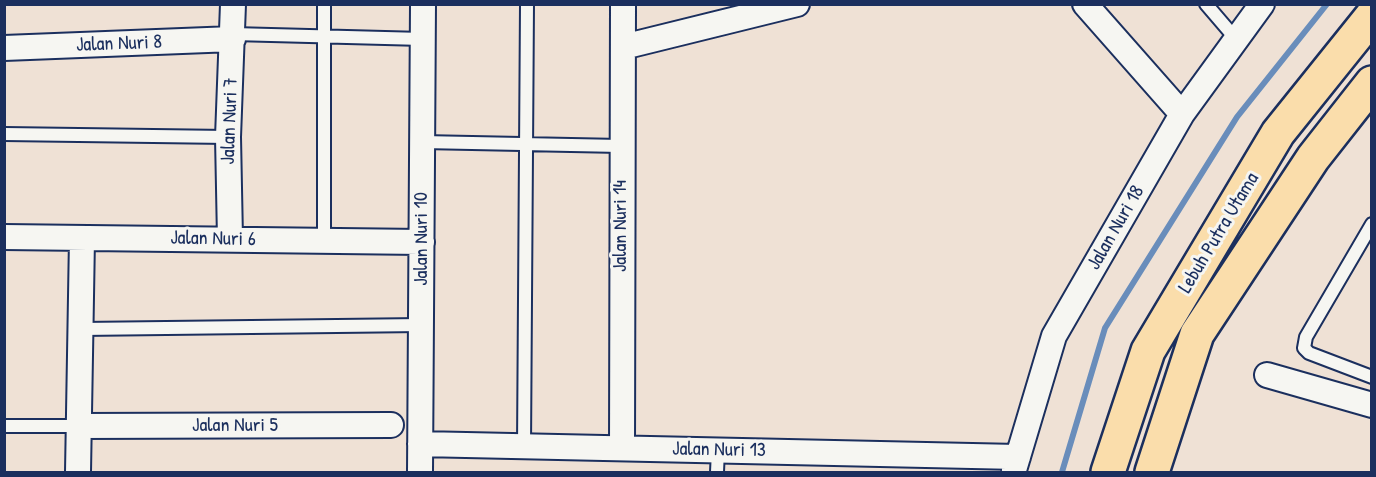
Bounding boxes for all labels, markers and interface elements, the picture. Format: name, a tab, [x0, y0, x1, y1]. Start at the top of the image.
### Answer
street label: Jalan Nuri 8	[76, 31, 162, 57]
street label: Jalan Nuri 7	[216, 77, 244, 165]
street label: Lebuh Putra Utama	[1174, 168, 1264, 298]
street label: Jalan Nuri 14	[609, 180, 633, 272]
street label: Jalan Nuri 18	[1082, 182, 1150, 274]
street label: Jalan Nuri 10	[410, 192, 434, 286]
street label: Jalan Nuri 6	[170, 226, 256, 252]
street label: Jalan Nuri 5	[192, 414, 278, 438]
street label: Jalan Nuri 13	[672, 437, 766, 463]

